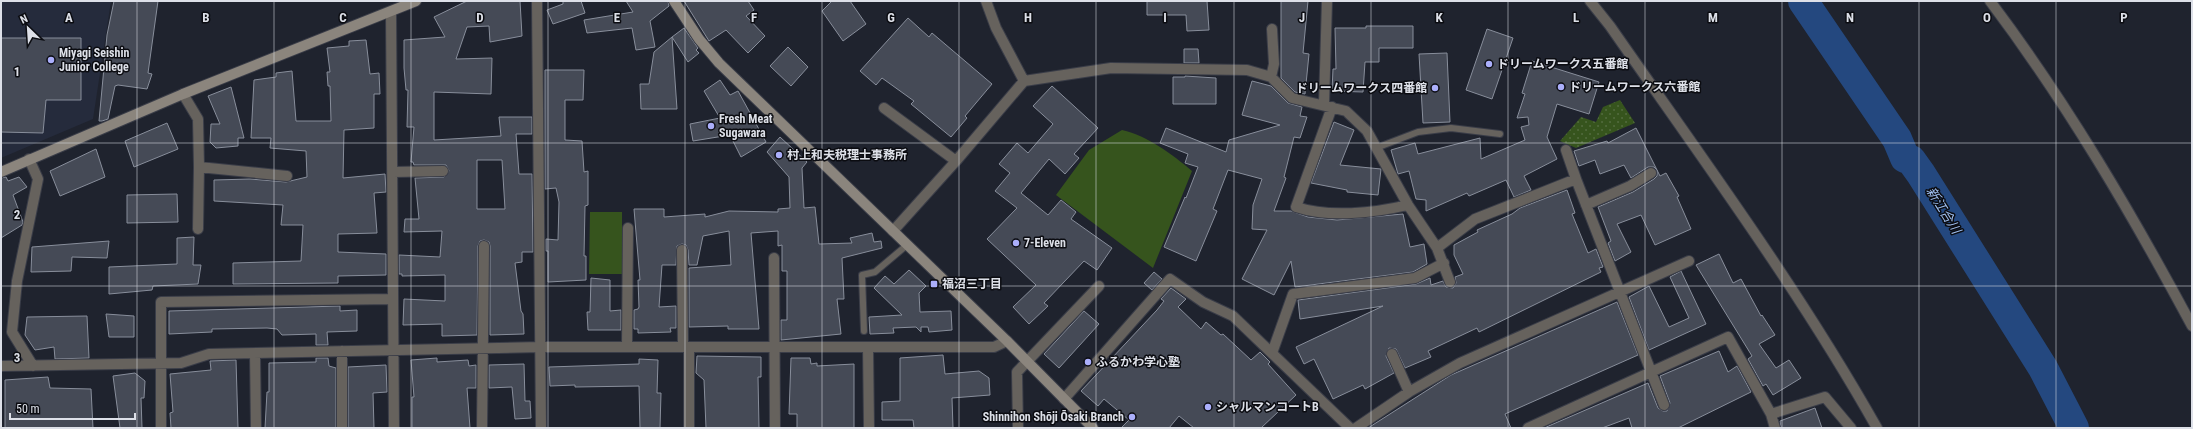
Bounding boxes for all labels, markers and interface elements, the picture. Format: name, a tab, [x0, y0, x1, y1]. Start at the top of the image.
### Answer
north arrow	[8, 8, 48, 48]
text: A	[65, 10, 73, 25]
text: B	[202, 10, 210, 25]
text: C	[339, 10, 347, 25]
text: D	[476, 10, 484, 25]
text: E	[614, 10, 621, 25]
text: F	[751, 10, 757, 25]
text: G	[887, 10, 895, 25]
text: H	[1024, 10, 1032, 25]
text: I	[1163, 10, 1167, 25]
text: J	[1299, 10, 1305, 25]
text: K	[1435, 10, 1443, 25]
text: L	[1573, 10, 1579, 25]
text: M	[1708, 10, 1718, 25]
text: N	[1846, 10, 1854, 25]
text: O	[1983, 10, 1991, 25]
text: P	[2120, 10, 2128, 25]
text: N	[18, 12, 30, 27]
place label: Miyagi Seishin Junior College	[59, 46, 129, 74]
marker: Miyagi Seishin Junior College	[46, 55, 56, 65]
place label: ドリームワークス五番館	[1497, 57, 1628, 71]
marker: ドリームワークス五番館	[1484, 59, 1494, 69]
text: 1	[14, 64, 20, 79]
place label: ドリームワークス六番館	[1569, 80, 1700, 94]
place label: ドリームワークス四番館	[1296, 81, 1427, 95]
marker: ドリームワークス六番館	[1556, 82, 1566, 92]
marker: ドリームワークス四番館	[1430, 83, 1440, 93]
place label: Fresh Meat Sugawara	[719, 112, 773, 140]
marker: Fresh Meat Sugawara	[706, 121, 716, 131]
place label: 村上和夫税理士事務所	[787, 148, 907, 162]
marker: 村上和夫税理士事務所	[774, 150, 784, 160]
water label: 新江合川	[1923, 184, 1965, 238]
text: 2	[14, 207, 21, 222]
place label: 7-Eleven	[1024, 236, 1066, 250]
marker: 7-Eleven	[1011, 238, 1021, 248]
place label: 福沼三丁目	[942, 277, 1002, 291]
marker: 福沼三丁目	[929, 279, 939, 289]
text: 3	[14, 350, 20, 365]
place label: ふるかわ学心塾	[1096, 355, 1180, 369]
marker: ふるかわ学心塾	[1083, 357, 1093, 367]
scale bar	[10, 395, 135, 421]
place label: シャルマンコートB	[1216, 400, 1319, 414]
text: 50 m	[16, 402, 40, 416]
marker: シャルマンコートB	[1203, 402, 1213, 412]
place label: Shinnihon Shōji Ōsaki Branch	[983, 410, 1124, 424]
marker: Shinnihon Shōji Ōsaki Branch	[1127, 412, 1137, 422]

